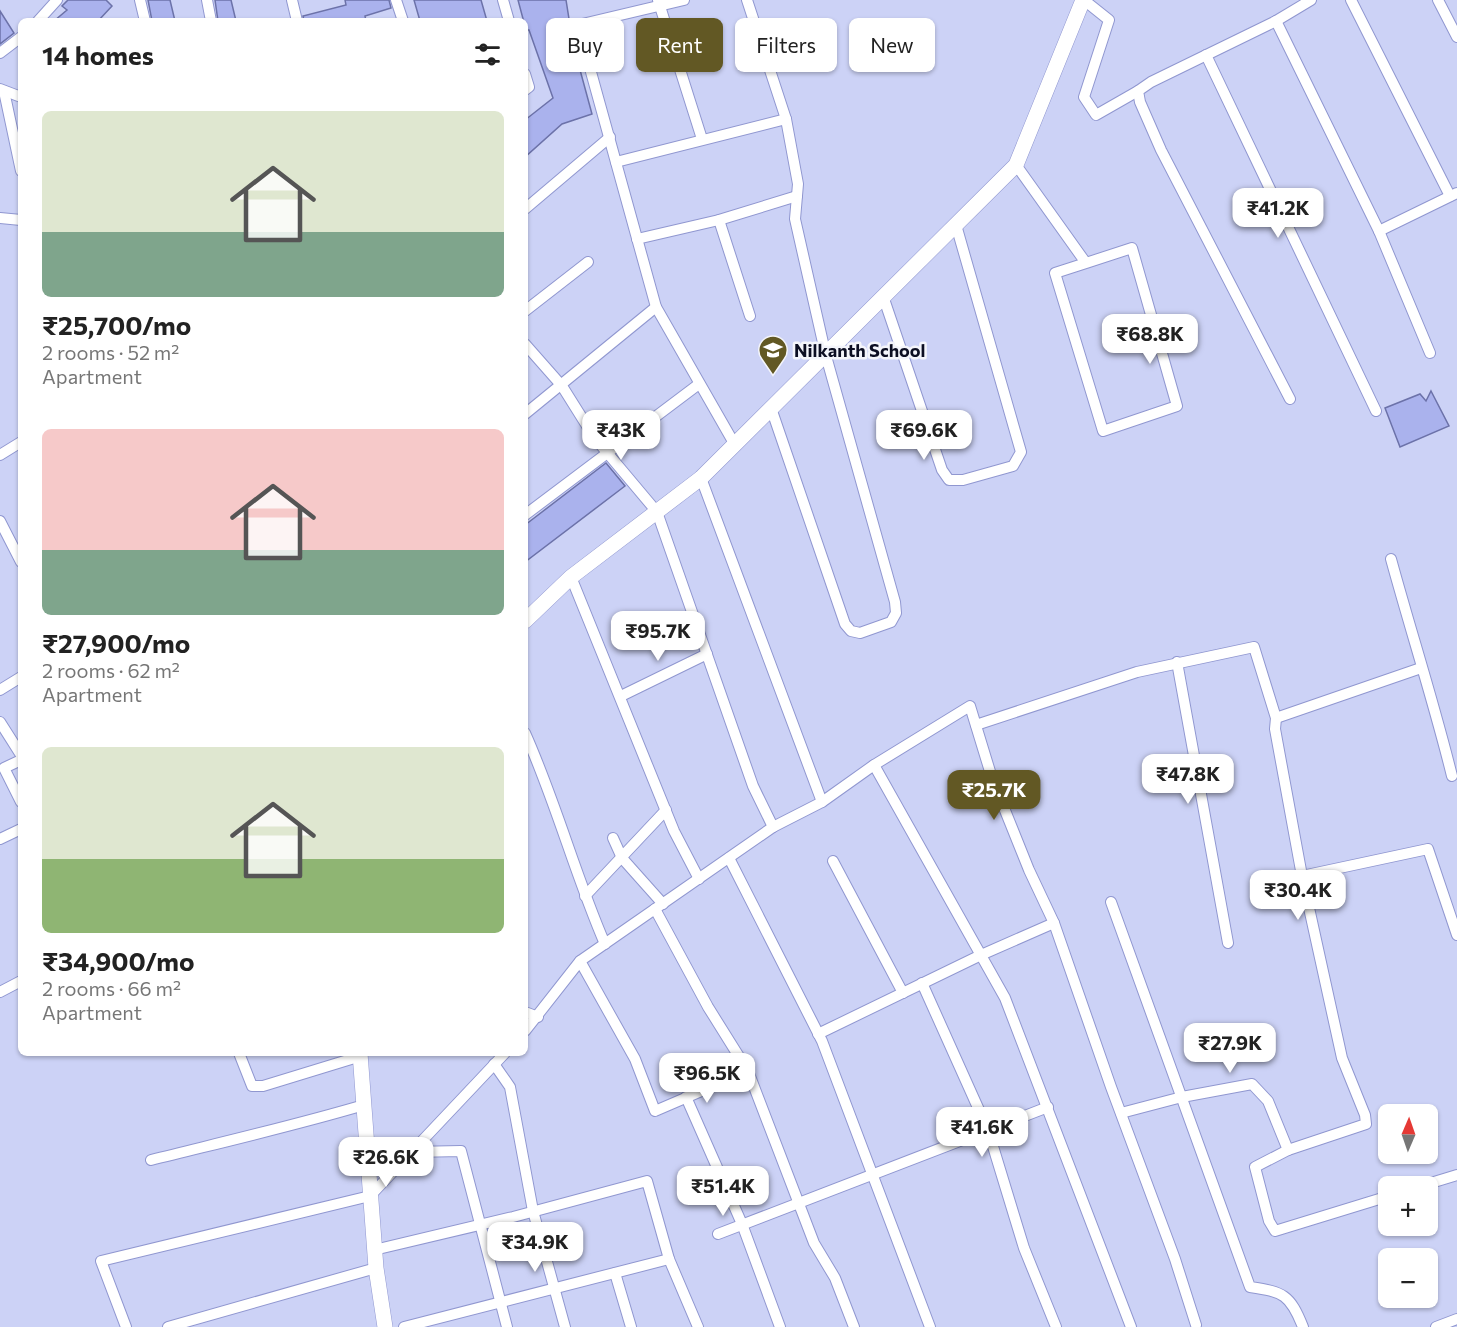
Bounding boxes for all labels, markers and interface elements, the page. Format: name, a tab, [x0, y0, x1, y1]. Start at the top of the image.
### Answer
chip: Buy	[546, 18, 624, 72]
chip: Rent	[636, 18, 723, 72]
chip: Filters	[735, 18, 837, 72]
chip: New	[849, 18, 935, 72]
icon: filters	[471, 38, 504, 71]
text: 14 homes	[42, 39, 154, 70]
icon: home	[219, 150, 327, 258]
pin: ₹41.2K	[1229, 188, 1327, 239]
text: ₹41.2K	[1246, 195, 1310, 219]
text: ₹25,700/mo	[42, 309, 191, 340]
pin: ₹68.8K	[1101, 314, 1199, 365]
text: ₹68.8K	[1116, 321, 1184, 345]
school or university icon: Nilkanth School	[757, 334, 789, 376]
place label: Nilkanth School	[794, 339, 925, 361]
text: 2 rooms · 52 m²	[42, 340, 179, 364]
text: Apartment	[42, 364, 142, 388]
pin: ₹43K	[585, 410, 657, 461]
pin: ₹69.6K	[875, 410, 973, 461]
text: ₹43K	[596, 417, 646, 441]
text: ₹69.6K	[890, 417, 958, 441]
icon: home	[219, 468, 327, 576]
pin: ₹95.7K	[609, 611, 707, 662]
text: ₹95.7K	[625, 618, 691, 642]
text: ₹27,900/mo	[42, 627, 190, 658]
text: 2 rooms · 62 m²	[42, 658, 180, 682]
text: Apartment	[42, 682, 142, 706]
pin: ₹47.8K	[1139, 754, 1237, 805]
text: ₹47.8K	[1156, 761, 1220, 785]
pin: ₹25.7K	[945, 770, 1043, 821]
text: ₹25.7K	[961, 777, 1027, 801]
icon: home	[219, 786, 327, 894]
pin: ₹30.4K	[1249, 870, 1347, 921]
text: ₹30.4K	[1264, 877, 1332, 901]
text: ₹34,900/mo	[42, 945, 194, 976]
text: 2 rooms · 66 m²	[42, 976, 181, 1000]
text: Apartment	[42, 1000, 142, 1024]
pin: ₹27.9K	[1181, 1023, 1279, 1074]
text: ₹27.9K	[1198, 1030, 1262, 1054]
pin: ₹96.5K	[658, 1053, 756, 1104]
text: ₹96.5K	[673, 1060, 741, 1084]
north arrow	[1378, 1104, 1438, 1164]
map controls	[1378, 1104, 1438, 1308]
pin: ₹41.6K	[933, 1107, 1031, 1158]
text: ₹41.6K	[950, 1114, 1014, 1138]
pin: ₹26.6K	[337, 1137, 435, 1188]
text: ₹26.6K	[352, 1144, 420, 1168]
pin: ₹51.4K	[674, 1166, 772, 1217]
text: ₹51.4K	[691, 1173, 755, 1197]
button: +	[1378, 1176, 1438, 1236]
pin: ₹34.9K	[486, 1222, 584, 1273]
text: ₹34.9K	[501, 1229, 569, 1253]
button: −	[1378, 1248, 1438, 1308]

